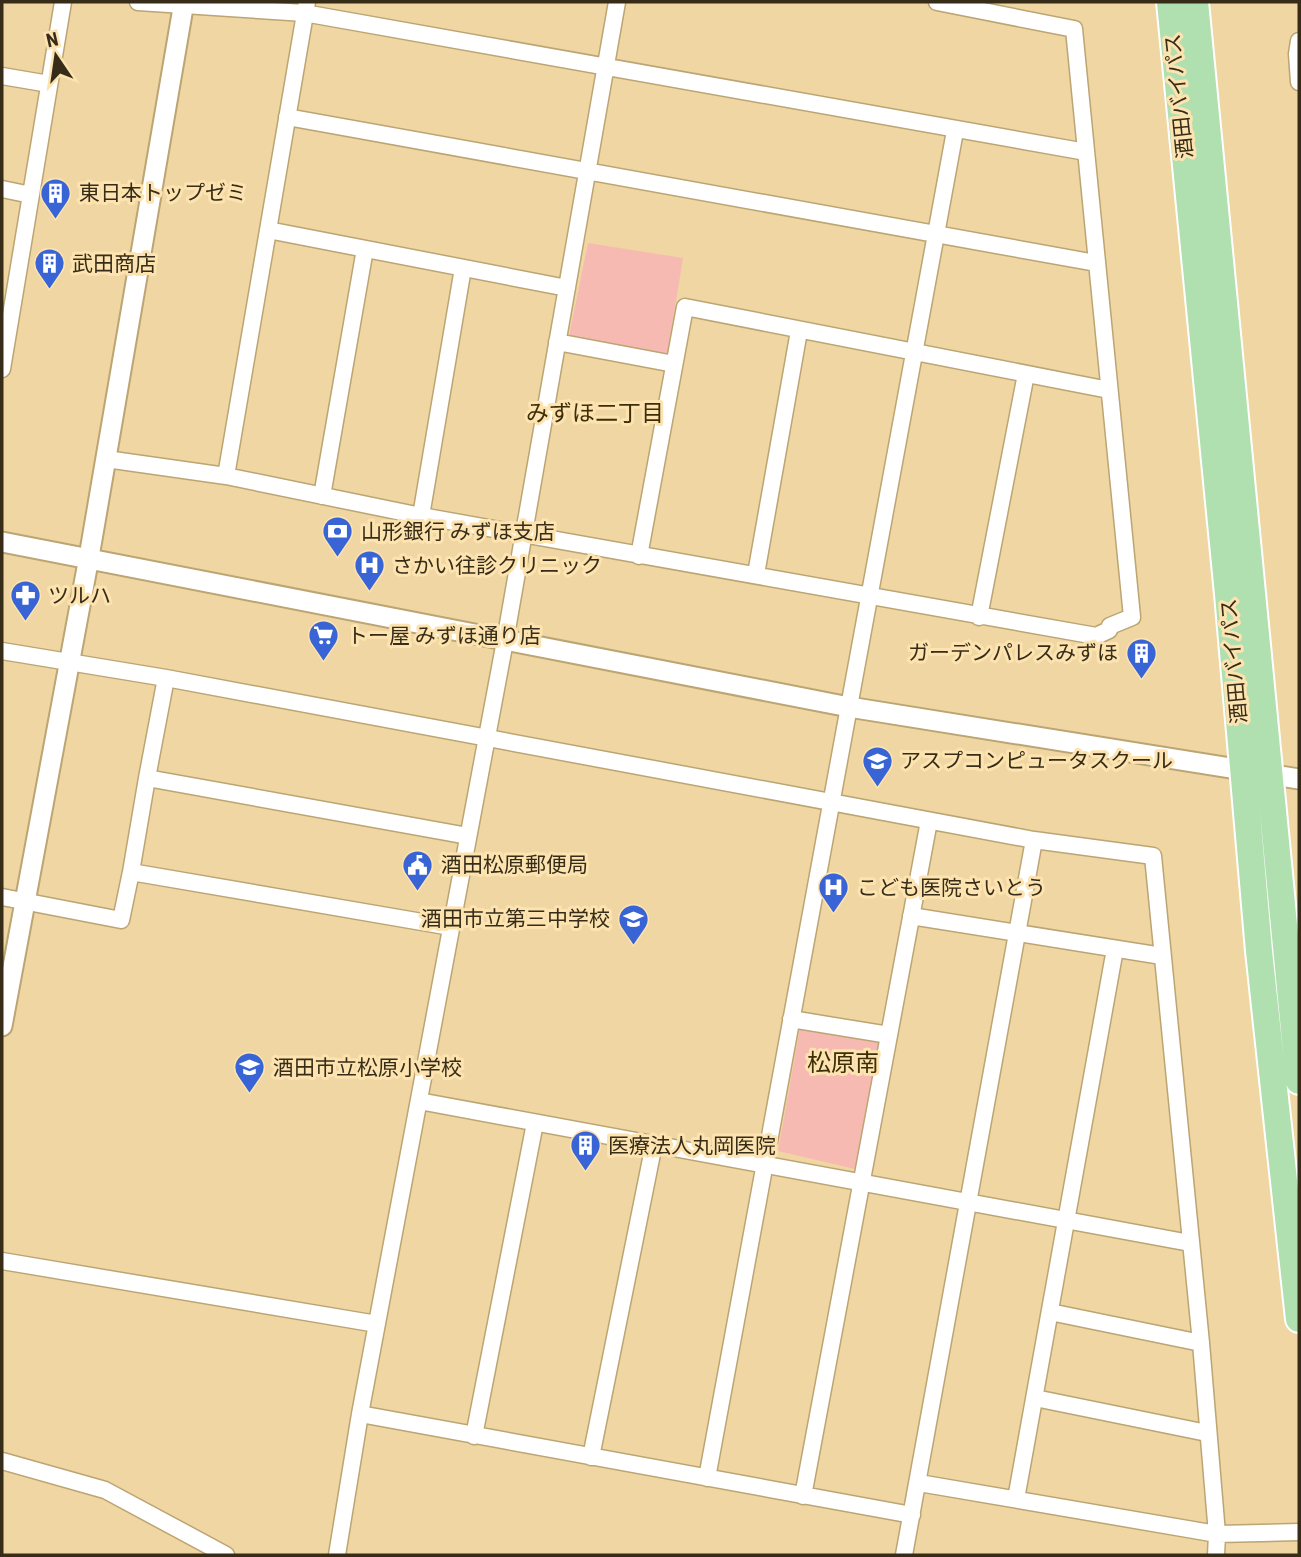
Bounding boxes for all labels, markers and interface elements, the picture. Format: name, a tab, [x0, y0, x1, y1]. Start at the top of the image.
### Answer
north arrow	[21, 21, 91, 91]
text: N	[44, 27, 61, 52]
street label: 酒田バイパス	[1161, 32, 1197, 160]
building icon: 東日本トップゼミ	[39, 176, 73, 220]
place label: 東日本トップゼミ	[79, 181, 247, 205]
building icon: 武田商店	[32, 247, 66, 291]
place label: 武田商店	[72, 252, 156, 276]
district label: みずほ二丁目	[526, 400, 664, 427]
bank icon: 山形銀行 みずほ支店	[321, 515, 355, 559]
place label: 山形銀行 みずほ支店	[361, 520, 555, 544]
hospital icon: さかい往診クリニック	[352, 549, 386, 593]
place label: さかい往診クリニック	[392, 554, 602, 578]
pharmacy icon: ツルハ	[8, 579, 42, 623]
place label: ツルハ	[48, 584, 111, 608]
street label: 酒田バイパス	[1217, 597, 1251, 725]
supermarket icon: トー屋 みずほ通り店	[307, 619, 341, 663]
place label: トー屋 みずほ通り店	[347, 624, 541, 648]
building icon: ガーデンパレスみずほ	[1124, 636, 1158, 680]
place label: ガーデンパレスみずほ	[908, 641, 1118, 665]
school or university icon: アスプコンピュータスクール	[860, 744, 894, 788]
place label: アスプコンピュータスクール	[900, 749, 1173, 773]
public building icon: 酒田松原郵便局	[401, 848, 435, 892]
place label: 酒田松原郵便局	[441, 853, 588, 877]
hospital icon: こども医院さいとう	[817, 871, 851, 915]
place label: こども医院さいとう	[857, 876, 1046, 900]
school or university icon: 酒田市立第三中学校	[616, 902, 650, 946]
place label: 酒田市立第三中学校	[421, 907, 610, 931]
district label: 松原南	[807, 1049, 879, 1077]
school or university icon: 酒田市立松原小学校	[233, 1051, 267, 1095]
place label: 酒田市立松原小学校	[273, 1056, 462, 1080]
building icon: 医療法人丸岡医院	[568, 1129, 602, 1173]
place label: 医療法人丸岡医院	[608, 1134, 776, 1158]

